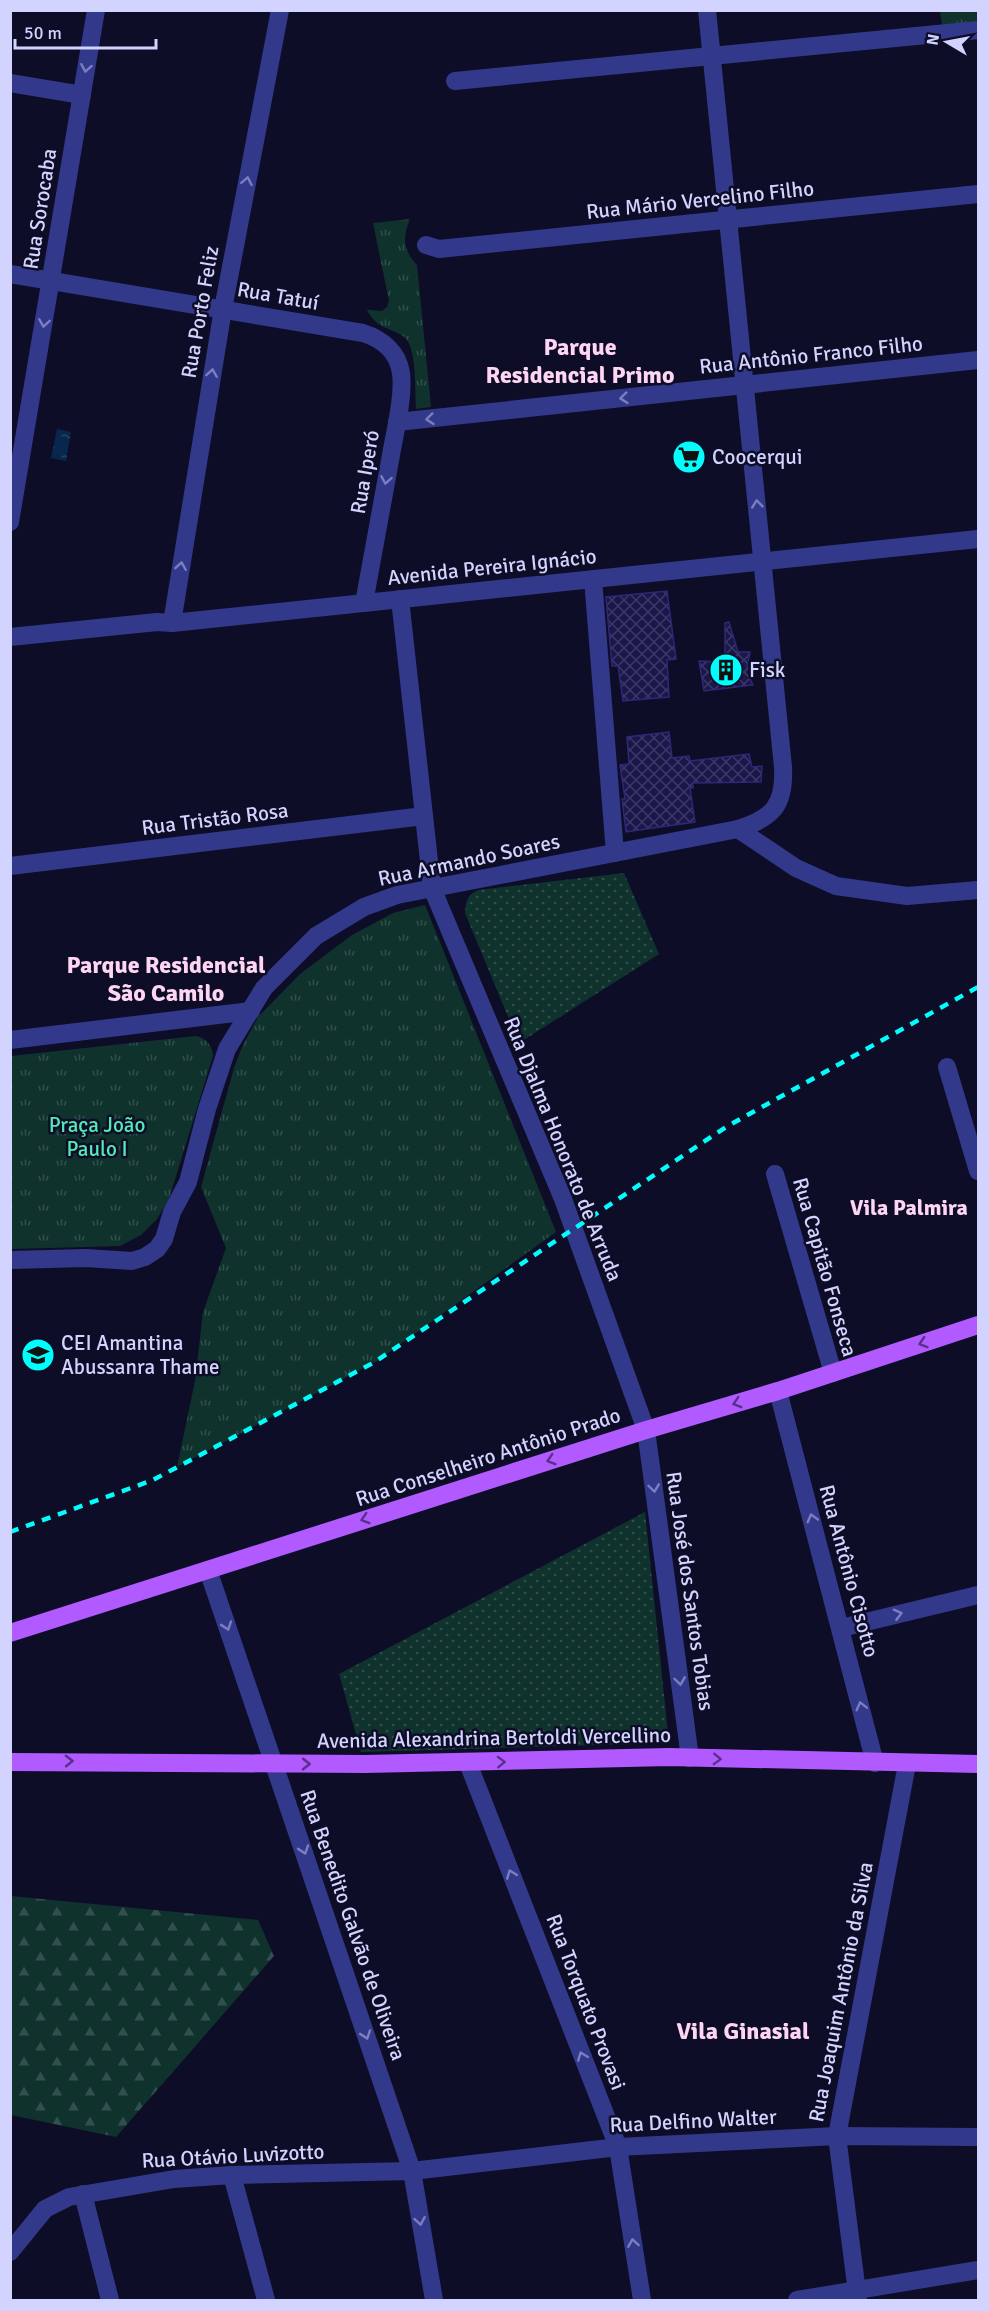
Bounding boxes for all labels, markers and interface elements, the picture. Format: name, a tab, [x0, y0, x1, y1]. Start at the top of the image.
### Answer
scale bar	[15, 12, 156, 50]
north arrow	[917, 12, 977, 72]
text: 50 m	[24, 22, 62, 44]
text: N	[922, 32, 944, 47]
one-way arrow	[80, 63, 93, 73]
street label: Rua Sorocaba	[18, 147, 62, 271]
street label: Rua Mário Vercelino Filho	[585, 175, 815, 225]
one-way arrow	[240, 177, 253, 187]
street label: Rua Porto Feliz	[176, 244, 224, 380]
street label: Rua Tatuí	[235, 276, 321, 316]
one-way arrow	[38, 318, 50, 327]
street label: Rua Antônio Franco Filho	[698, 330, 924, 380]
district label: Parque Residencial Primo	[486, 332, 674, 390]
one-way arrow	[206, 368, 218, 378]
one-way arrow	[619, 391, 629, 404]
one-way arrow	[426, 412, 435, 424]
street label: Rua Iperó	[345, 428, 385, 516]
supermarket icon: Coocerqui	[671, 439, 707, 475]
place label: Coocerqui	[712, 444, 802, 470]
one-way arrow	[381, 475, 393, 484]
one-way arrow	[751, 499, 764, 508]
street label: Avenida Pereira Ignácio	[386, 543, 598, 591]
one-way arrow	[175, 561, 187, 570]
building icon: Fisk	[708, 652, 744, 688]
place label: Fisk	[749, 657, 786, 683]
street label: Rua Tristão Rosa	[140, 797, 290, 841]
street label: Rua Armando Soares	[376, 828, 562, 892]
district label: Parque Residencial São Camilo	[66, 950, 266, 1008]
street label: Rua Djalma Honorato de Arruda	[498, 1013, 628, 1285]
park label: Praça João Paulo I	[49, 1112, 145, 1162]
street label: Rua Capitão Fonseca	[787, 1174, 863, 1360]
district label: Vila Palmira	[850, 1194, 968, 1221]
place label: CEI Amantina Abussanra Thame	[61, 1330, 219, 1380]
one-way arrow	[918, 1336, 929, 1349]
school or university icon: CEI Amantina Abussanra Thame	[20, 1337, 56, 1373]
one-way arrow	[732, 1396, 743, 1408]
street label: Rua Conselheiro Antônio Prado	[352, 1402, 624, 1512]
one-way arrow	[546, 1453, 557, 1466]
street label: Rua José dos Santos Tobias	[660, 1470, 720, 1712]
street label: Rua Antônio Cisotto	[813, 1482, 885, 1660]
one-way arrow	[647, 1483, 660, 1493]
one-way arrow	[360, 1512, 371, 1525]
one-way arrow	[806, 1513, 819, 1523]
one-way arrow	[893, 1609, 903, 1622]
one-way arrow	[219, 1620, 232, 1631]
one-way arrow	[673, 1677, 685, 1686]
one-way arrow	[856, 1701, 868, 1712]
street label: Avenida Alexandrina Bertoldi Vercellino	[317, 1722, 671, 1754]
one-way arrow	[712, 1752, 721, 1765]
one-way arrow	[64, 1755, 73, 1767]
one-way arrow	[496, 1755, 505, 1768]
one-way arrow	[301, 1758, 310, 1770]
street label: Rua Benedito Galvão de Oliveira	[294, 1786, 412, 2064]
one-way arrow	[296, 1844, 309, 1855]
street label: Rua Joaquim Antônio da Silva	[803, 1860, 879, 2124]
one-way arrow	[506, 1869, 519, 1880]
street label: Rua Torquato Provasi	[540, 1910, 632, 2094]
district label: Vila Ginasial	[677, 2016, 810, 2046]
one-way arrow	[358, 2029, 371, 2040]
one-way arrow	[577, 2051, 589, 2062]
street label: Rua Delfino Walter	[609, 2104, 777, 2138]
street label: Rua Otávio Luvizotto	[141, 2138, 325, 2174]
one-way arrow	[413, 2216, 426, 2226]
one-way arrow	[627, 2238, 639, 2247]

